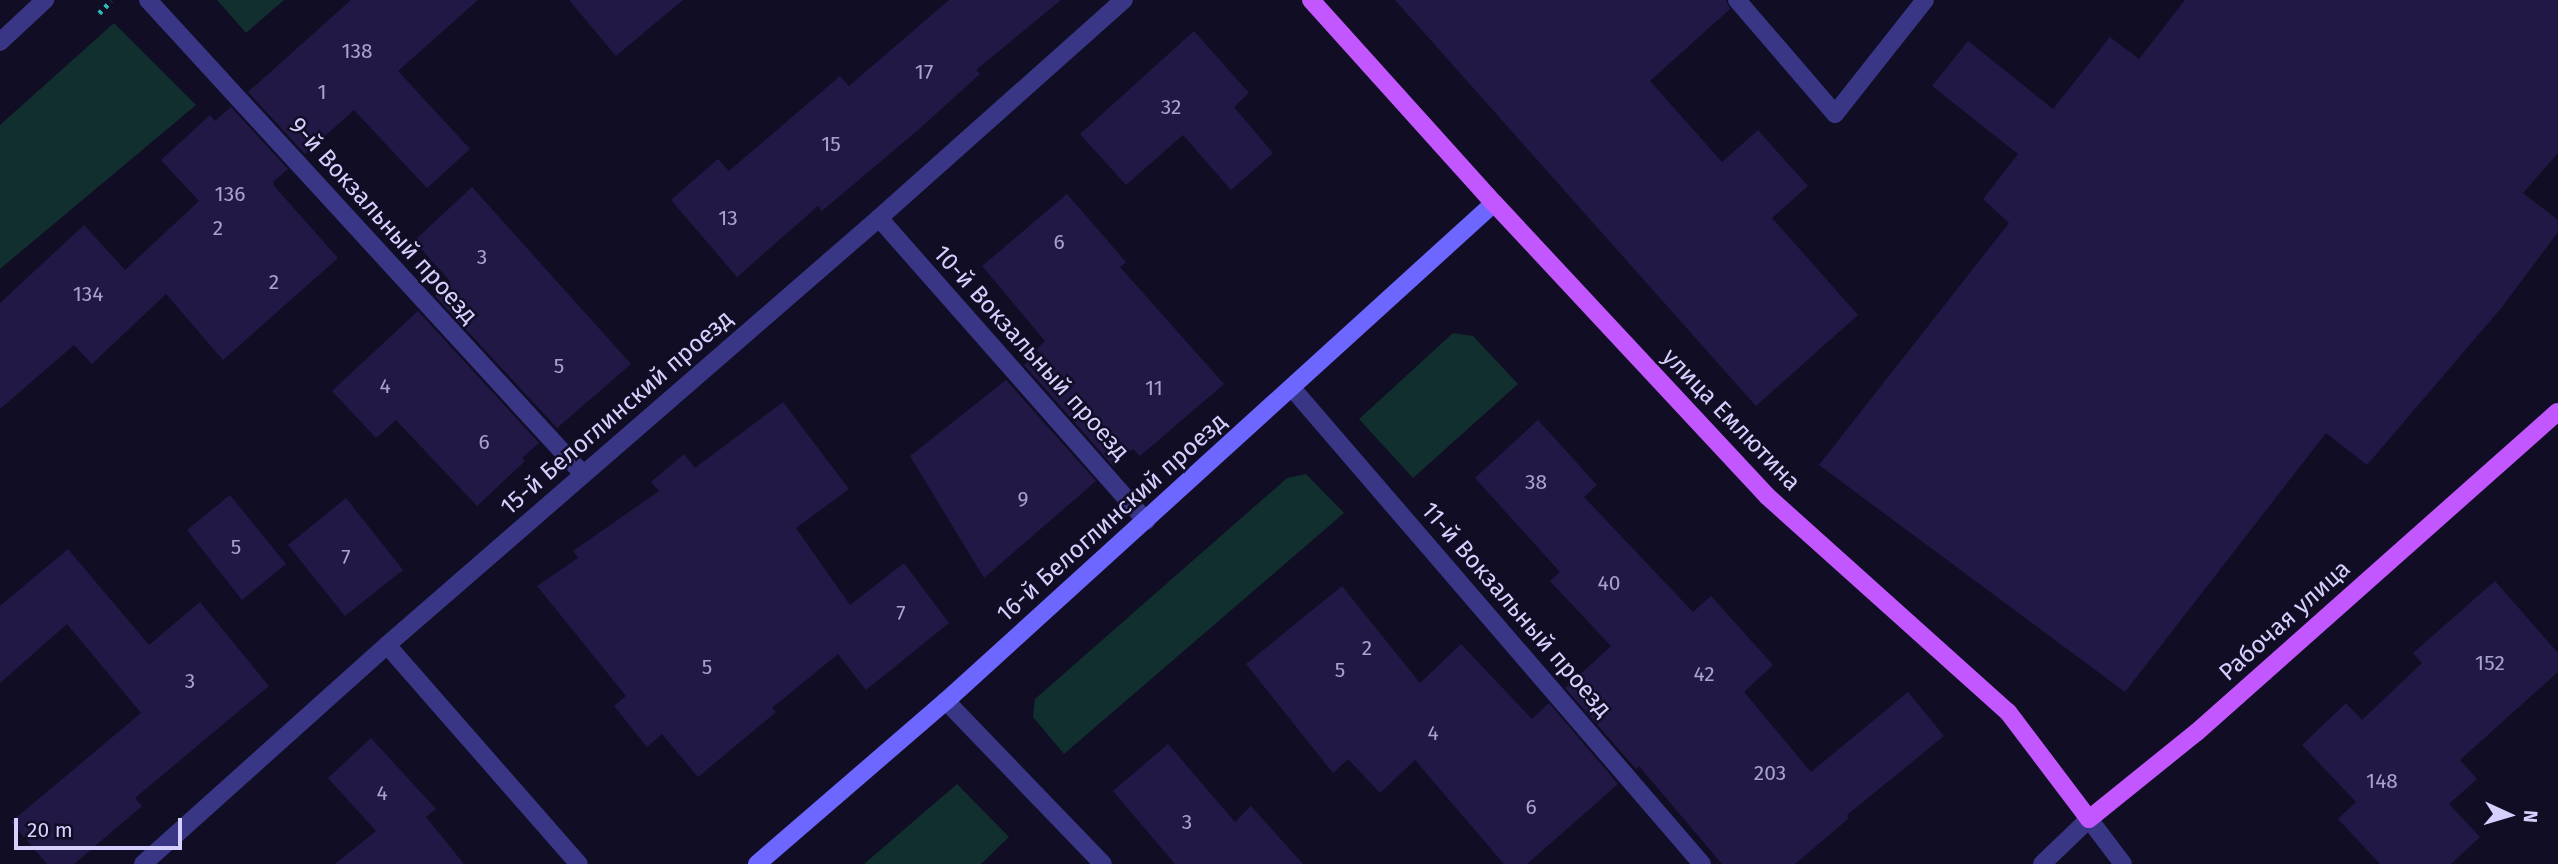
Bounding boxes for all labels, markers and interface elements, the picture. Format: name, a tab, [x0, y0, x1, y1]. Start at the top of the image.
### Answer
house number: 138	[341, 38, 373, 64]
house number: 17	[915, 59, 933, 85]
house number: 1	[317, 79, 327, 105]
house number: 32	[1161, 94, 1181, 120]
street label: 9-й Вокзальный проезд	[283, 112, 483, 330]
house number: 15	[821, 131, 841, 157]
house number: 136	[215, 181, 245, 207]
house number: 13	[718, 205, 738, 231]
house number: 2	[213, 215, 223, 241]
house number: 6	[1053, 229, 1065, 255]
street label: 10-й Вокзальный проезд	[927, 240, 1135, 466]
house number: 3	[477, 244, 487, 270]
house number: 2	[269, 269, 279, 295]
house number: 134	[73, 281, 103, 307]
street label: 15-й Белоглинский проезд	[495, 304, 739, 522]
street label: улица Емлютина	[1656, 343, 1806, 497]
house number: 5	[554, 353, 564, 379]
house number: 4	[379, 373, 391, 399]
house number: 11	[1145, 375, 1163, 401]
street label: 16-й Белоглинский проезд	[991, 407, 1233, 629]
house number: 6	[478, 429, 490, 455]
house number: 38	[1525, 469, 1547, 495]
house number: 9	[1017, 486, 1029, 512]
street label: 11-й Вокзальный проезд	[1415, 497, 1617, 723]
house number: 5	[231, 534, 241, 560]
house number: 7	[341, 544, 351, 570]
street label: Рабочая улица	[2214, 555, 2356, 687]
house number: 40	[1598, 570, 1620, 596]
house number: 7	[896, 600, 906, 626]
house number: 2	[1362, 635, 1372, 661]
house number: 152	[2475, 650, 2505, 676]
house number: 5	[702, 654, 712, 680]
house number: 5	[1335, 657, 1345, 683]
house number: 42	[1693, 661, 1715, 687]
house number: 3	[185, 668, 195, 694]
house number: 4	[1427, 720, 1439, 746]
house number: 203	[1754, 760, 1786, 786]
house number: 148	[2366, 768, 2398, 794]
house number: 4	[376, 780, 388, 806]
north arrow	[2474, 780, 2544, 850]
house number: 6	[1525, 794, 1537, 820]
scale bar	[18, 804, 186, 848]
house number: 3	[1182, 809, 1192, 835]
text: N	[2519, 809, 2542, 824]
text: 20 m	[27, 817, 73, 843]

